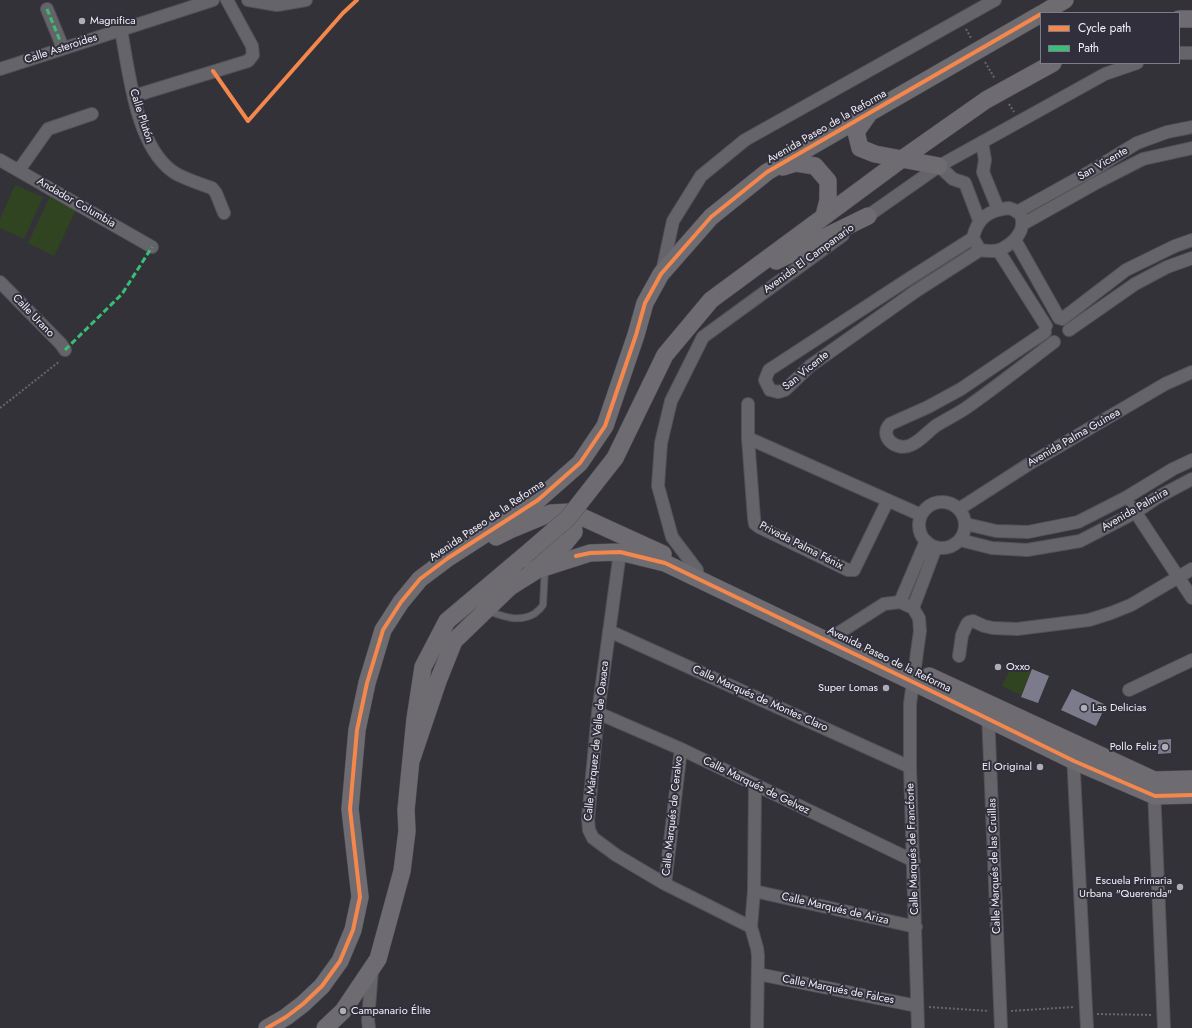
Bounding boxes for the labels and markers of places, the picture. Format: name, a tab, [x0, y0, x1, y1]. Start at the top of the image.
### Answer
place label: Magnifica	[90, 14, 136, 28]
marker: Magnifica	[77, 16, 87, 26]
place label: Oxxo	[1006, 660, 1030, 674]
marker: Oxxo	[993, 662, 1003, 672]
place label: Super Lomas	[818, 681, 878, 695]
marker: Super Lomas	[881, 683, 891, 693]
place label: Las Delicias	[1092, 701, 1146, 715]
marker: Las Delicias	[1079, 703, 1089, 713]
place label: Pollo Feliz	[1110, 740, 1157, 754]
marker: Pollo Feliz	[1160, 742, 1170, 752]
place label: El Original	[982, 760, 1032, 774]
marker: El Original	[1035, 762, 1045, 772]
place label: Escuela Primaria Urbana "Querenda"	[1079, 874, 1172, 900]
marker: Escuela Primaria Urbana "Querenda"	[1175, 882, 1185, 892]
place label: Campanario Élite	[351, 1004, 431, 1018]
marker: Campanario Élite	[338, 1006, 348, 1016]

